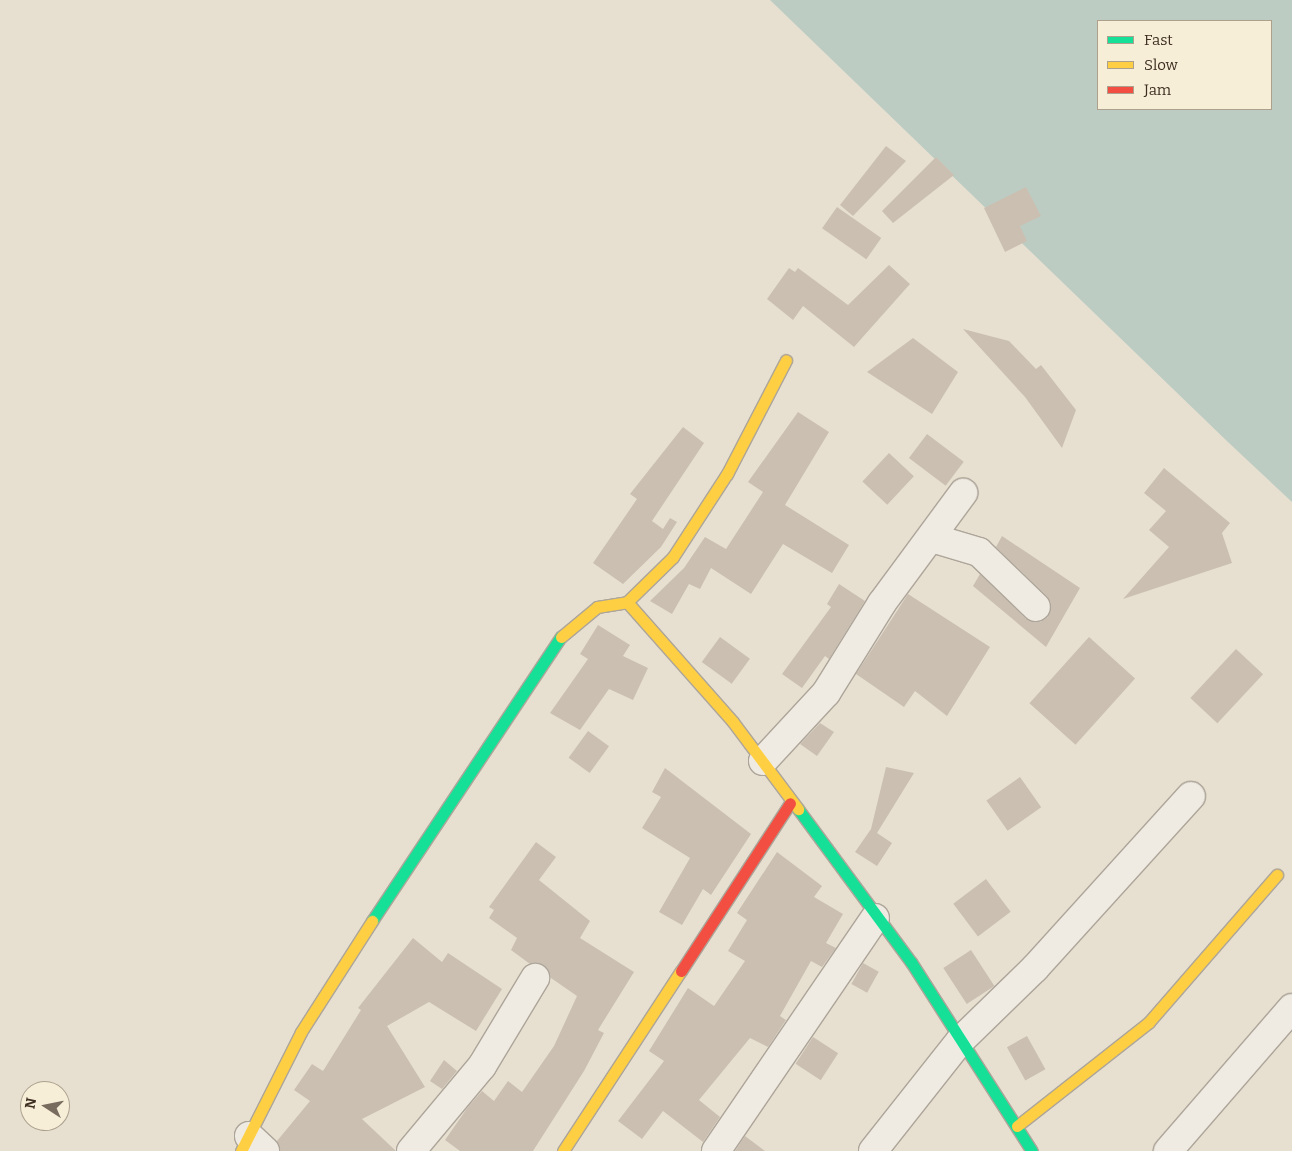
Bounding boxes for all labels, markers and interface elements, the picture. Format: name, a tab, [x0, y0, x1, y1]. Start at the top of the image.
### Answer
legend	[1097, 20, 1272, 110]
text: Fast	[1144, 31, 1173, 49]
text: Slow	[1144, 56, 1178, 74]
text: Jam	[1144, 81, 1171, 99]
north arrow	[20, 1081, 70, 1131]
text: N	[21, 1096, 40, 1110]

